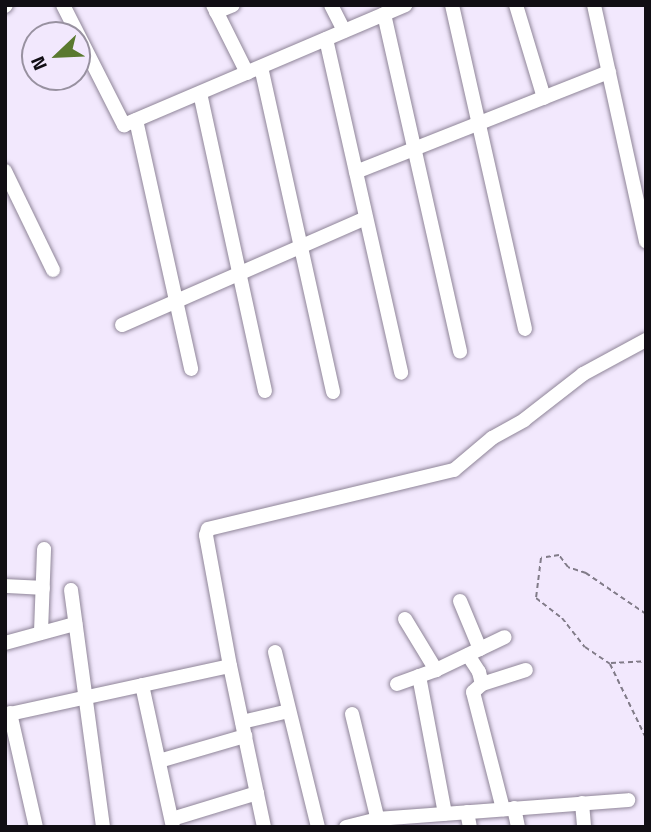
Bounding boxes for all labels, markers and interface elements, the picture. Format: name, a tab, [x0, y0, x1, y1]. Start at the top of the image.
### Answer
north arrow	[21, 21, 91, 91]
text: N	[22, 52, 54, 75]

